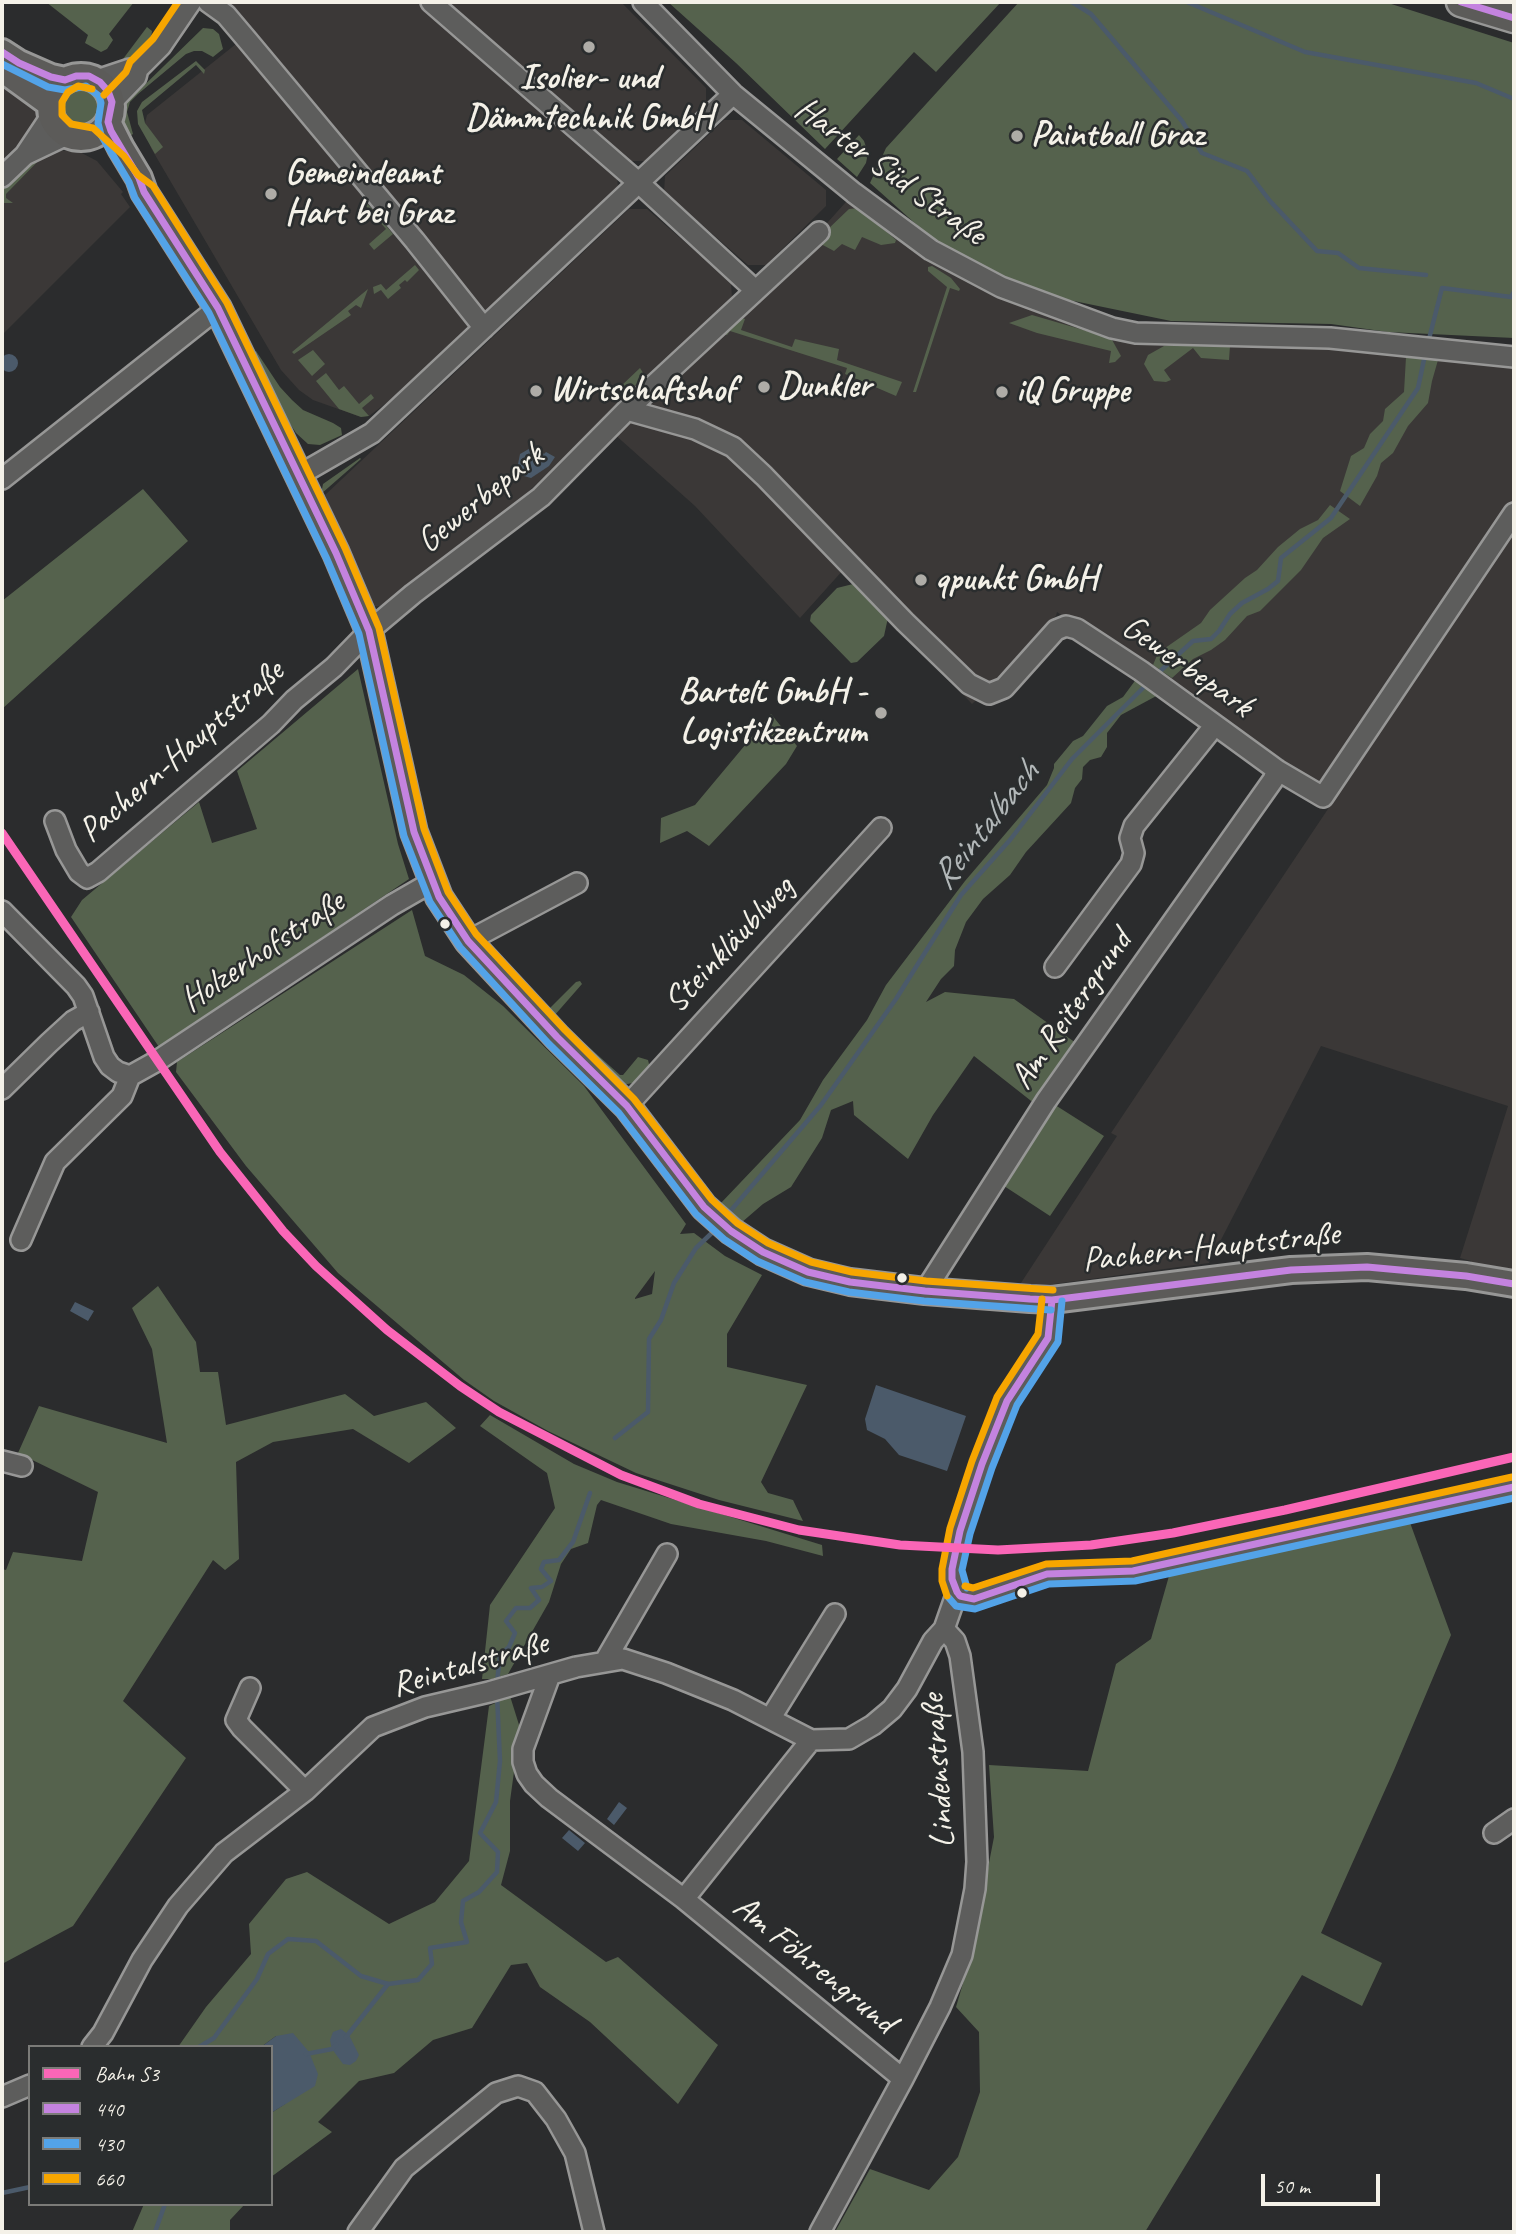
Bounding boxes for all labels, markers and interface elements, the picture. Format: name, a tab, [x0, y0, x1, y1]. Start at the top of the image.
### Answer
marker: Isolier- und Dämmtechnik GmbH	[581, 39, 597, 55]
place label: Isolier- und Dämmtechnik GmbH	[465, 58, 713, 140]
street label: Harter Süd Straße	[786, 88, 994, 256]
place label: Paintball Graz	[1031, 115, 1204, 157]
marker: Paintball Graz	[1009, 128, 1025, 144]
place label: Gemeindeamt Hart bei Graz	[285, 153, 452, 235]
marker: Gemeindeamt Hart bei Graz	[263, 186, 279, 202]
place label: Dunkler	[778, 366, 871, 408]
place label: Wirtschaftshof	[550, 370, 735, 412]
place label: iQ Gruppe	[1016, 371, 1130, 413]
marker: Dunkler	[756, 379, 772, 395]
marker: Wirtschaftshof	[528, 383, 544, 399]
marker: iQ Gruppe	[994, 384, 1010, 400]
street label: Gewerbepark	[409, 435, 553, 563]
place label: qpunkt GmbH	[935, 559, 1097, 601]
marker: qpunkt GmbH	[913, 572, 929, 588]
street label: Gewerbepark	[1113, 606, 1261, 728]
street label: Pachern-Hauptstraße	[71, 651, 293, 853]
place label: Bartelt GmbH - Logistikzentrum	[678, 672, 867, 754]
marker: Bartelt GmbH - Logistikzentrum	[873, 705, 889, 721]
water label: Reintalbach	[922, 753, 1050, 899]
street label: Steinkläublweg	[656, 868, 804, 1022]
street label: Holzerhofstraße	[173, 882, 353, 1022]
unlabelled marker	[438, 917, 452, 931]
street label: Am Reitergrund	[1002, 922, 1142, 1098]
street label: Pachern-Hauptstraße	[1080, 1214, 1342, 1282]
unlabelled marker	[895, 1271, 909, 1285]
unlabelled marker	[1015, 1586, 1029, 1600]
street label: Reintalstraße	[387, 1623, 553, 1707]
street label: Lindenstraße	[913, 1693, 965, 1849]
street label: Am Föhrengrund	[724, 1887, 904, 2043]
legend	[28, 2045, 273, 2206]
text: Bahn S3	[95, 2061, 159, 2087]
text: 440	[95, 2096, 123, 2122]
text: 430	[95, 2131, 123, 2157]
scale bar	[1264, 2160, 1383, 2204]
text: 660	[95, 2166, 123, 2192]
text: 50 m	[1274, 2173, 1310, 2199]

